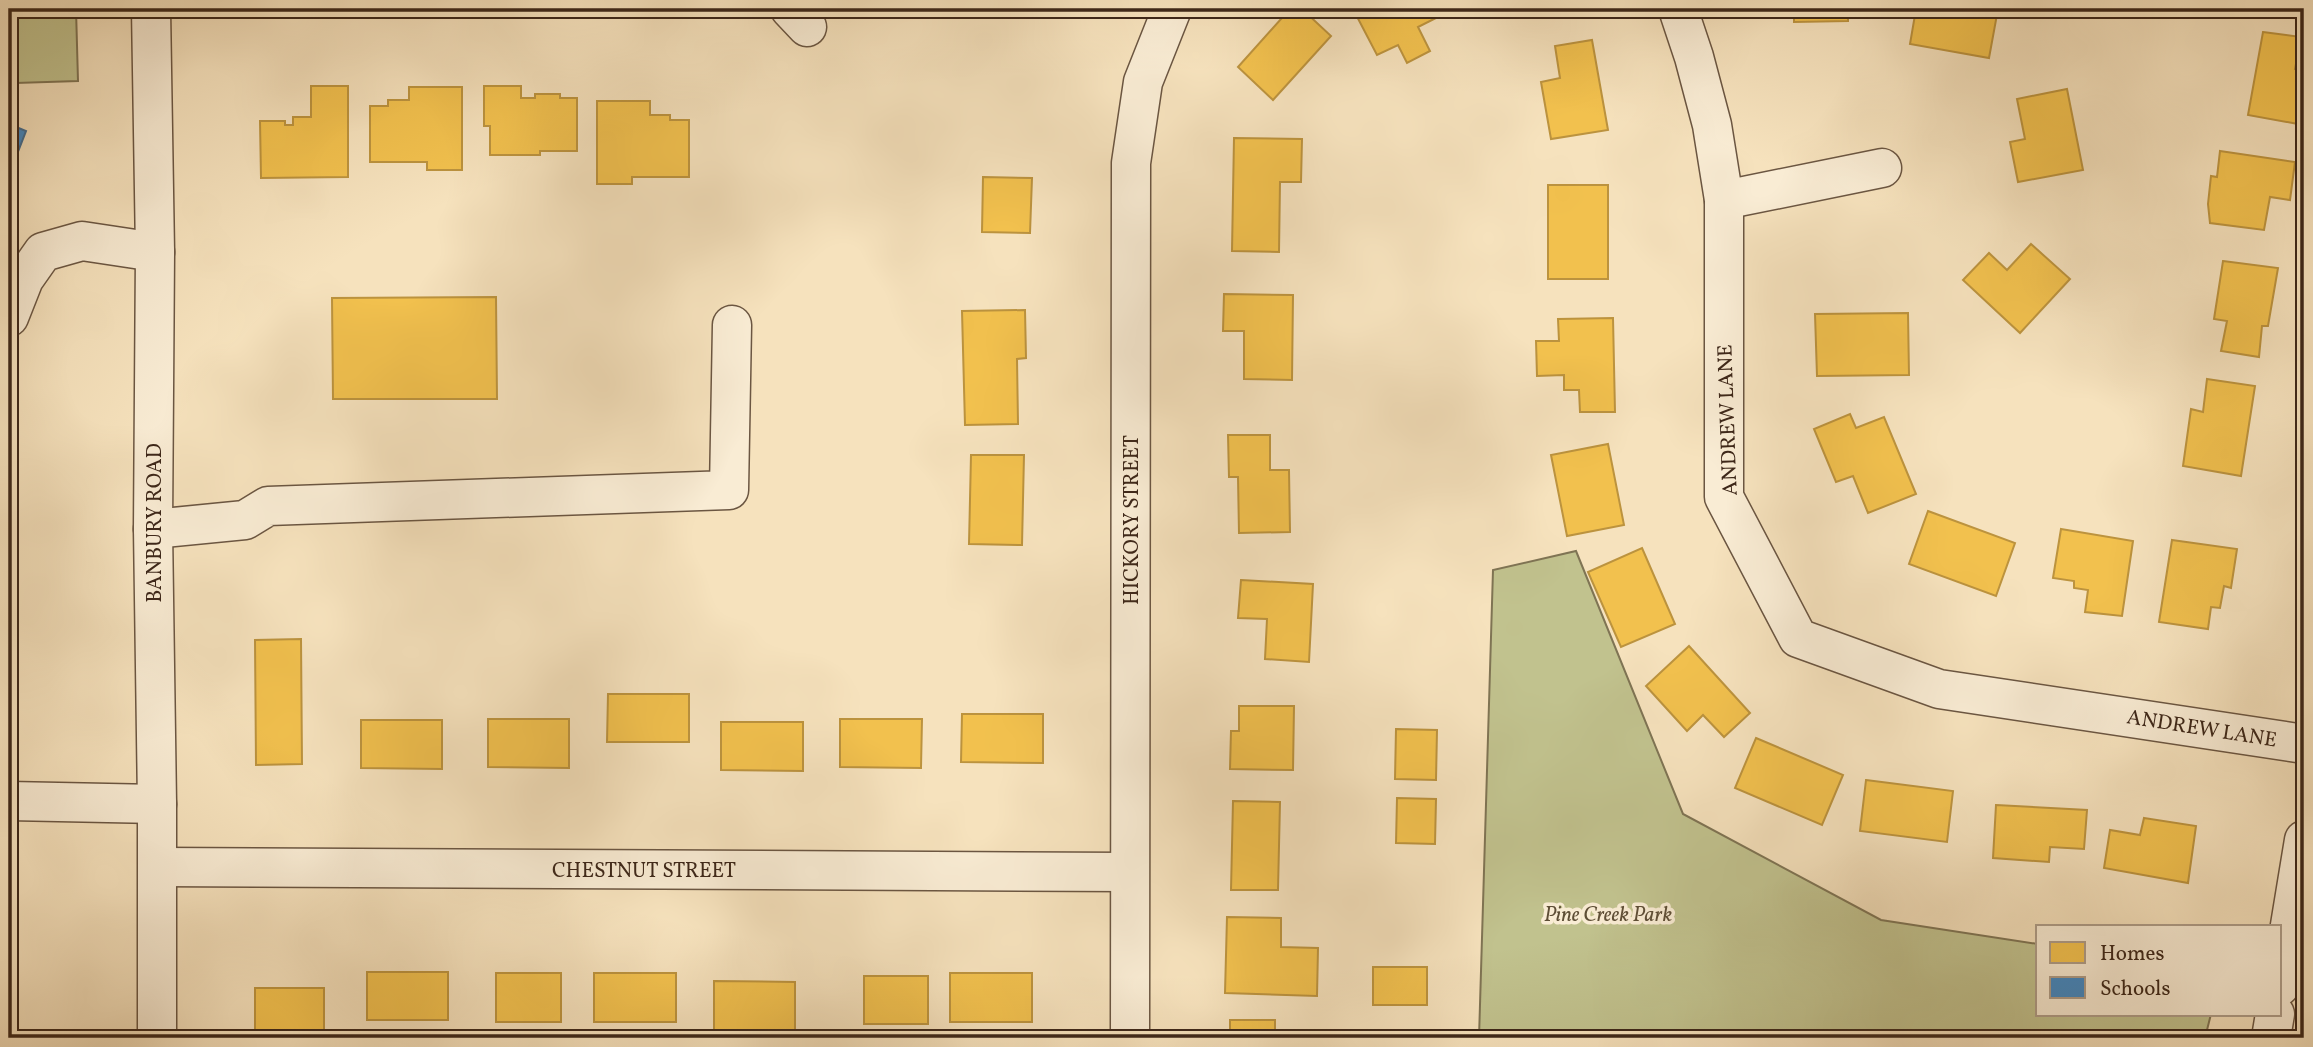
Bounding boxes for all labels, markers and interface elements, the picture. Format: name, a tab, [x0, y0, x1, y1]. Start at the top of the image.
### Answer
street label: ANDREW LANE	[1711, 344, 1746, 496]
street label: HICKORY STREET	[1118, 435, 1147, 605]
street label: BANBURY ROAD	[141, 443, 170, 603]
street label: ANDREW LANE	[2125, 703, 2279, 756]
street label: CHESTNUT STREET	[552, 857, 736, 886]
park label: Pine Creek Park	[1544, 901, 1672, 930]
legend	[2036, 925, 2282, 1016]
text: Homes	[2100, 940, 2165, 969]
text: Schools	[2100, 975, 2170, 1004]

